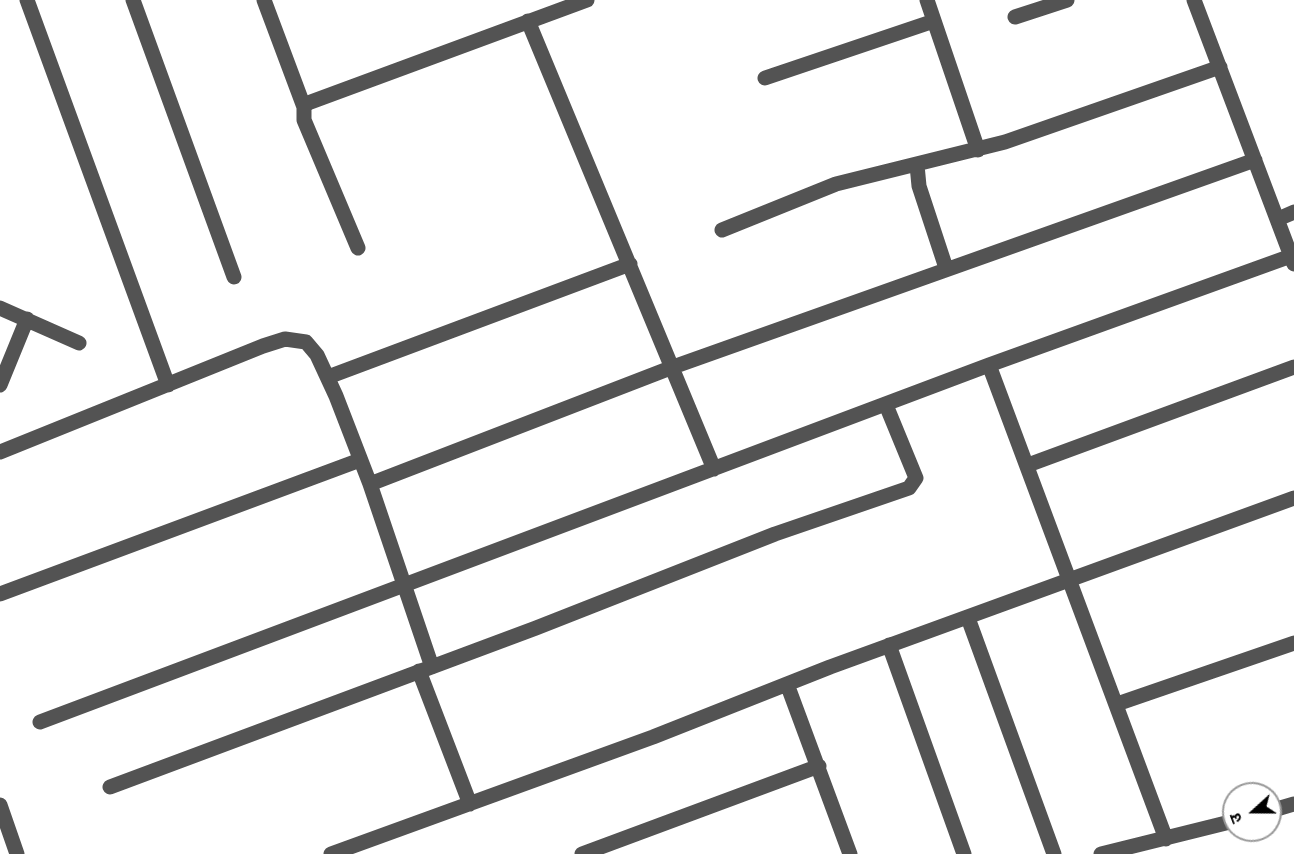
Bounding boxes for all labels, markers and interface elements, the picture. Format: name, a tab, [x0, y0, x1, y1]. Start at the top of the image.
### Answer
north arrow	[1222, 782, 1282, 842]
text: उ	[1226, 810, 1247, 826]

